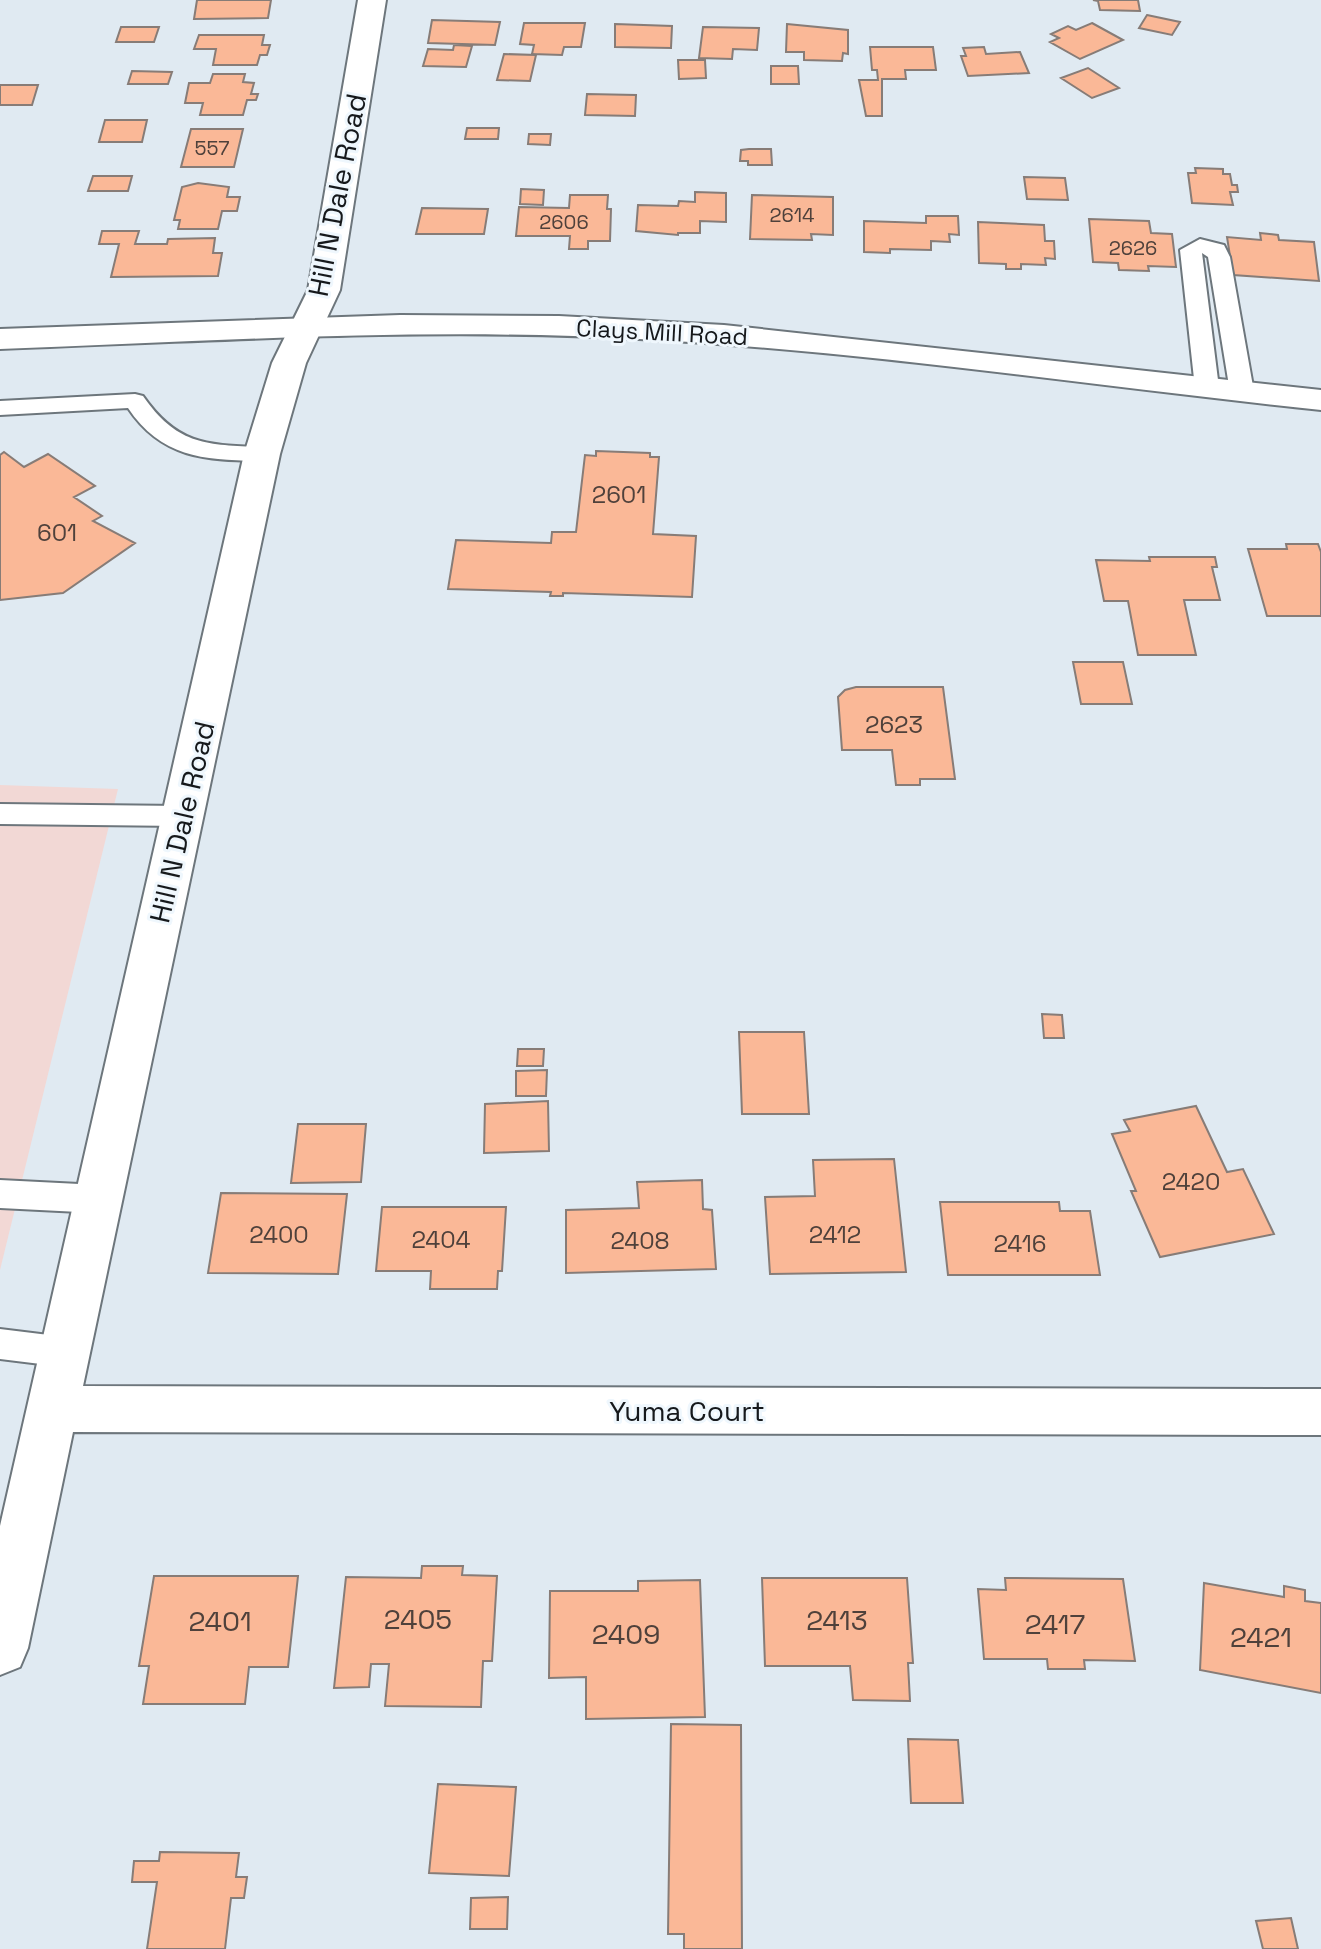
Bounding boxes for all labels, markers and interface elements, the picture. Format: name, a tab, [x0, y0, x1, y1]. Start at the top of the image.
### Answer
street label: Hill N Dale Road	[300, 90, 374, 300]
house number: 557	[195, 135, 230, 161]
house number: 2614	[769, 202, 815, 228]
house number: 2606	[539, 209, 589, 235]
house number: 2626	[1109, 235, 1157, 261]
street label: Clays Mill Road	[575, 312, 749, 352]
house number: 2601	[592, 479, 646, 510]
house number: 601	[37, 517, 77, 548]
house number: 2623	[865, 709, 923, 740]
street label: Hill N Dale Road	[141, 718, 223, 926]
house number: 2420	[1162, 1166, 1220, 1197]
house number: 2400	[249, 1219, 309, 1250]
house number: 2412	[809, 1219, 861, 1250]
house number: 2404	[411, 1224, 471, 1255]
house number: 2408	[610, 1225, 670, 1256]
house number: 2416	[994, 1228, 1046, 1259]
street label: Yuma Court	[609, 1393, 765, 1429]
house number: 2405	[384, 1601, 452, 1637]
house number: 2413	[806, 1602, 868, 1638]
house number: 2401	[188, 1603, 252, 1639]
house number: 2417	[1025, 1606, 1085, 1642]
house number: 2409	[592, 1616, 660, 1652]
house number: 2421	[1230, 1619, 1292, 1655]

